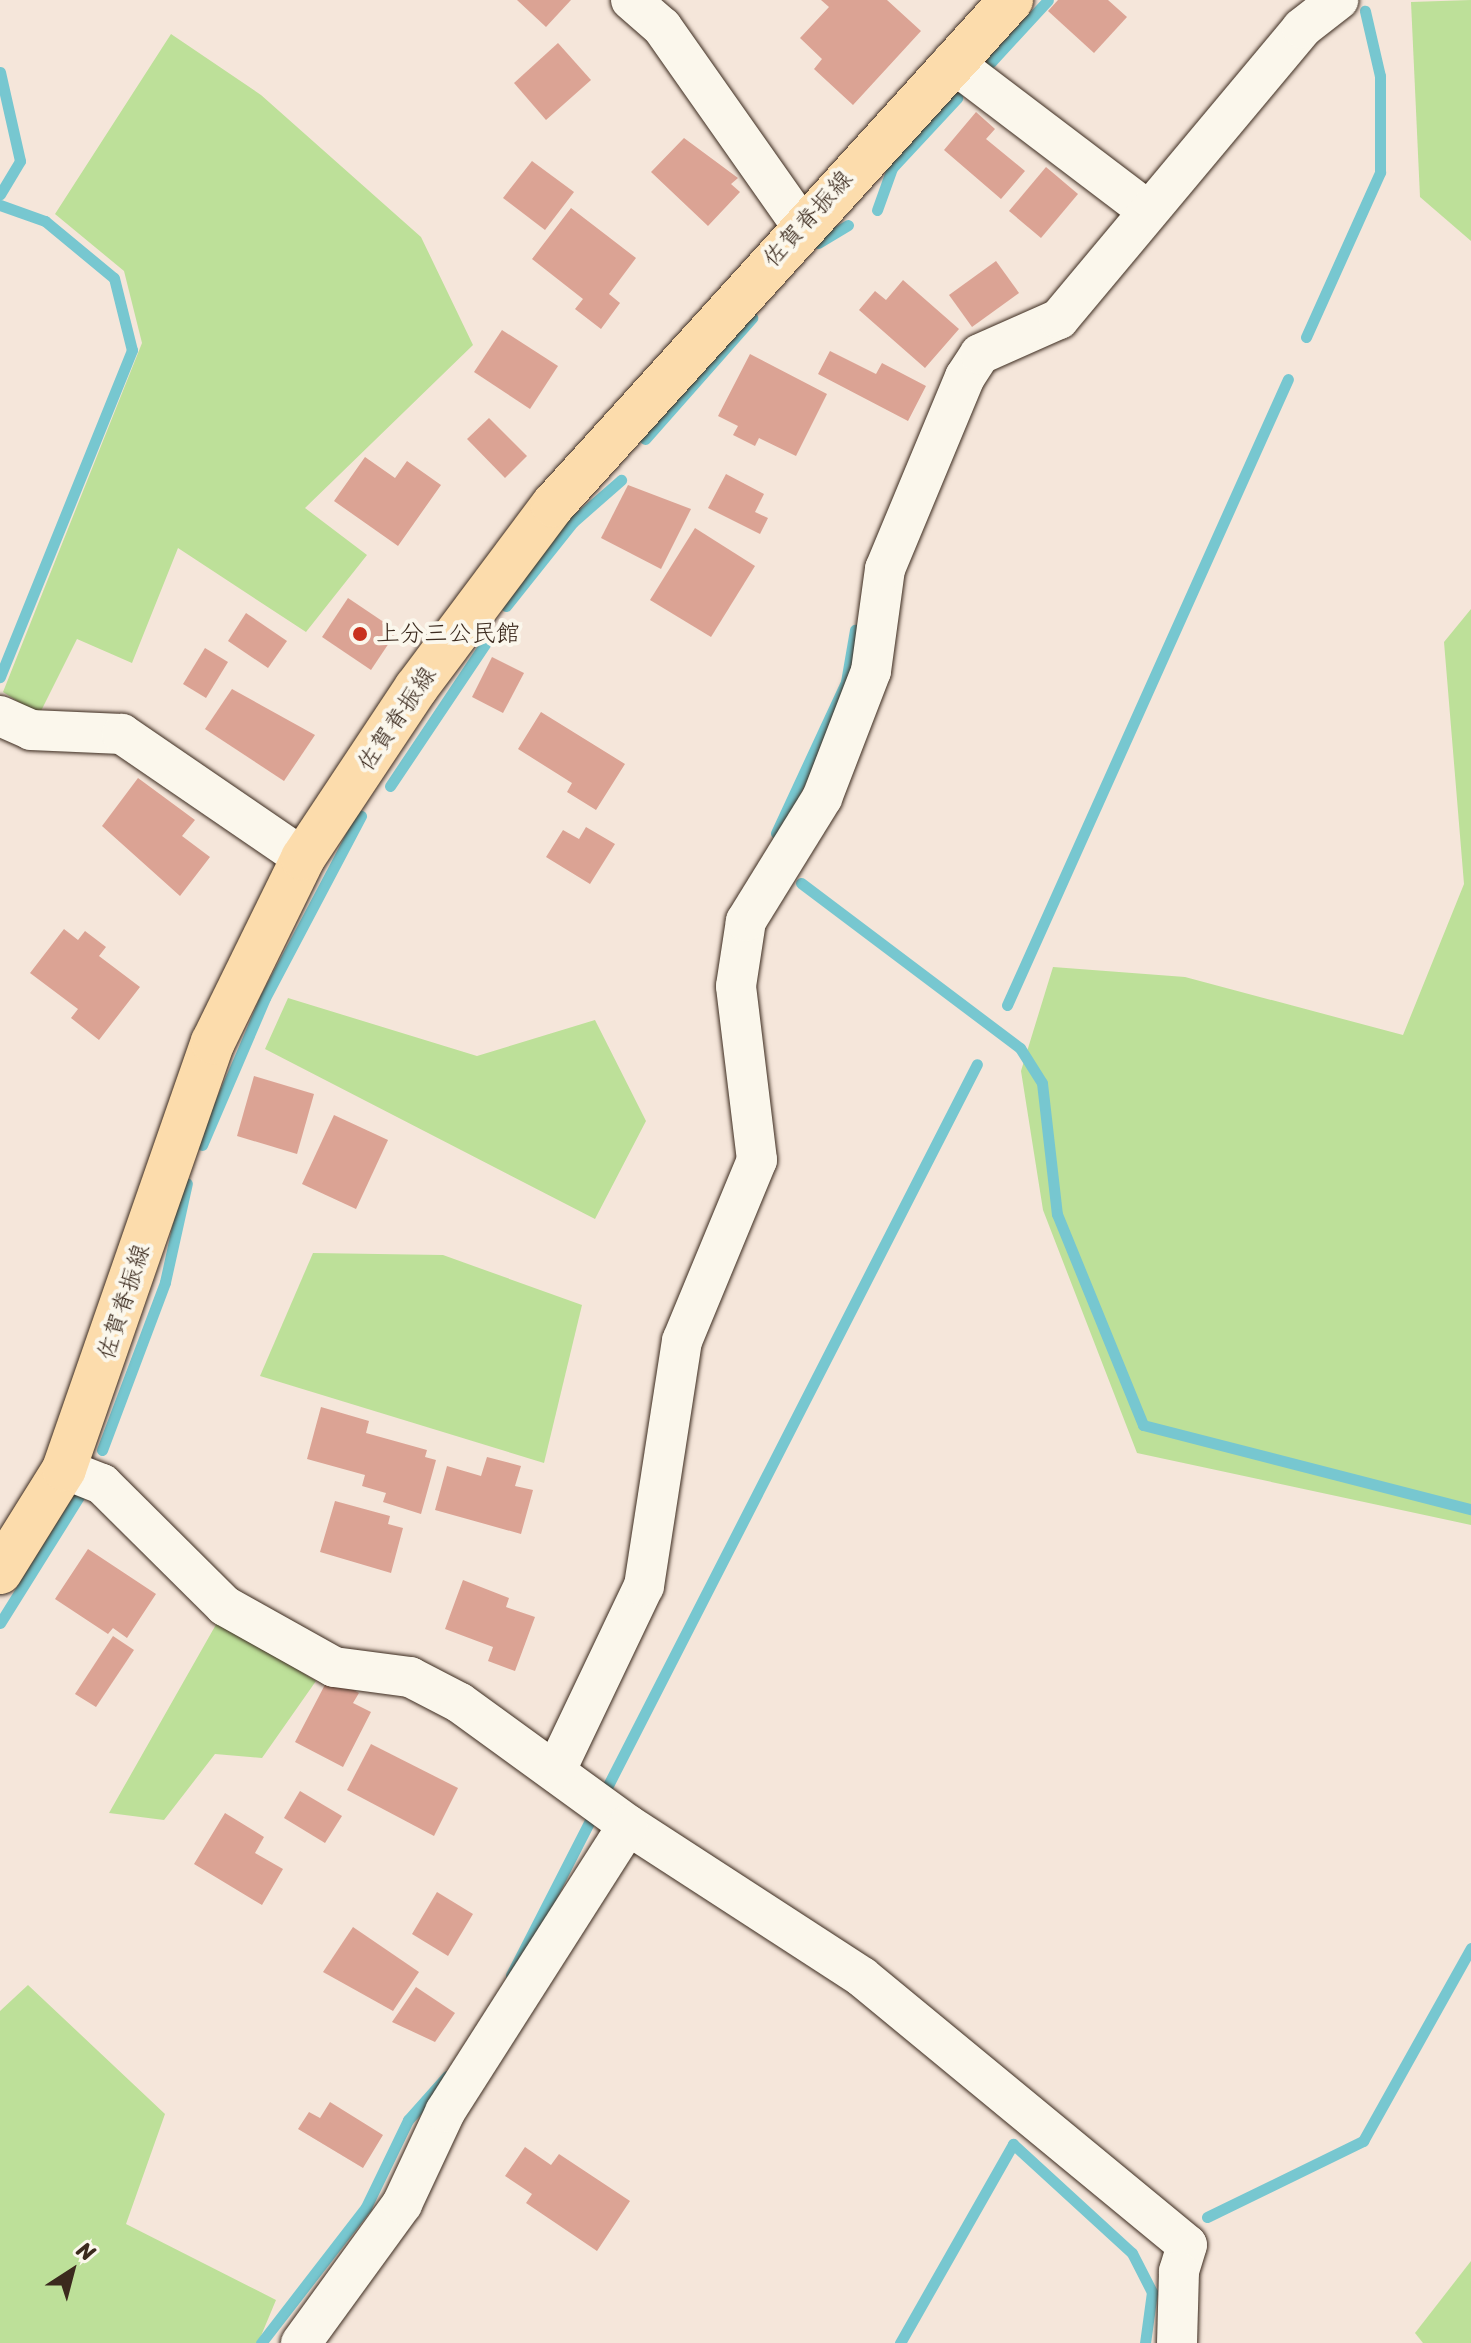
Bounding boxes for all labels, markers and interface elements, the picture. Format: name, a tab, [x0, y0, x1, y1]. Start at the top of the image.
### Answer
street label: 佐賀脊振線	[757, 165, 859, 273]
place label: 上分三公民館	[376, 620, 520, 648]
marker: 上分三公民館	[351, 625, 369, 643]
street label: 佐賀脊振線	[352, 661, 442, 777]
street label: 佐賀脊振線	[92, 1240, 156, 1364]
north arrow	[32, 2231, 112, 2311]
text: N	[69, 2231, 104, 2271]

